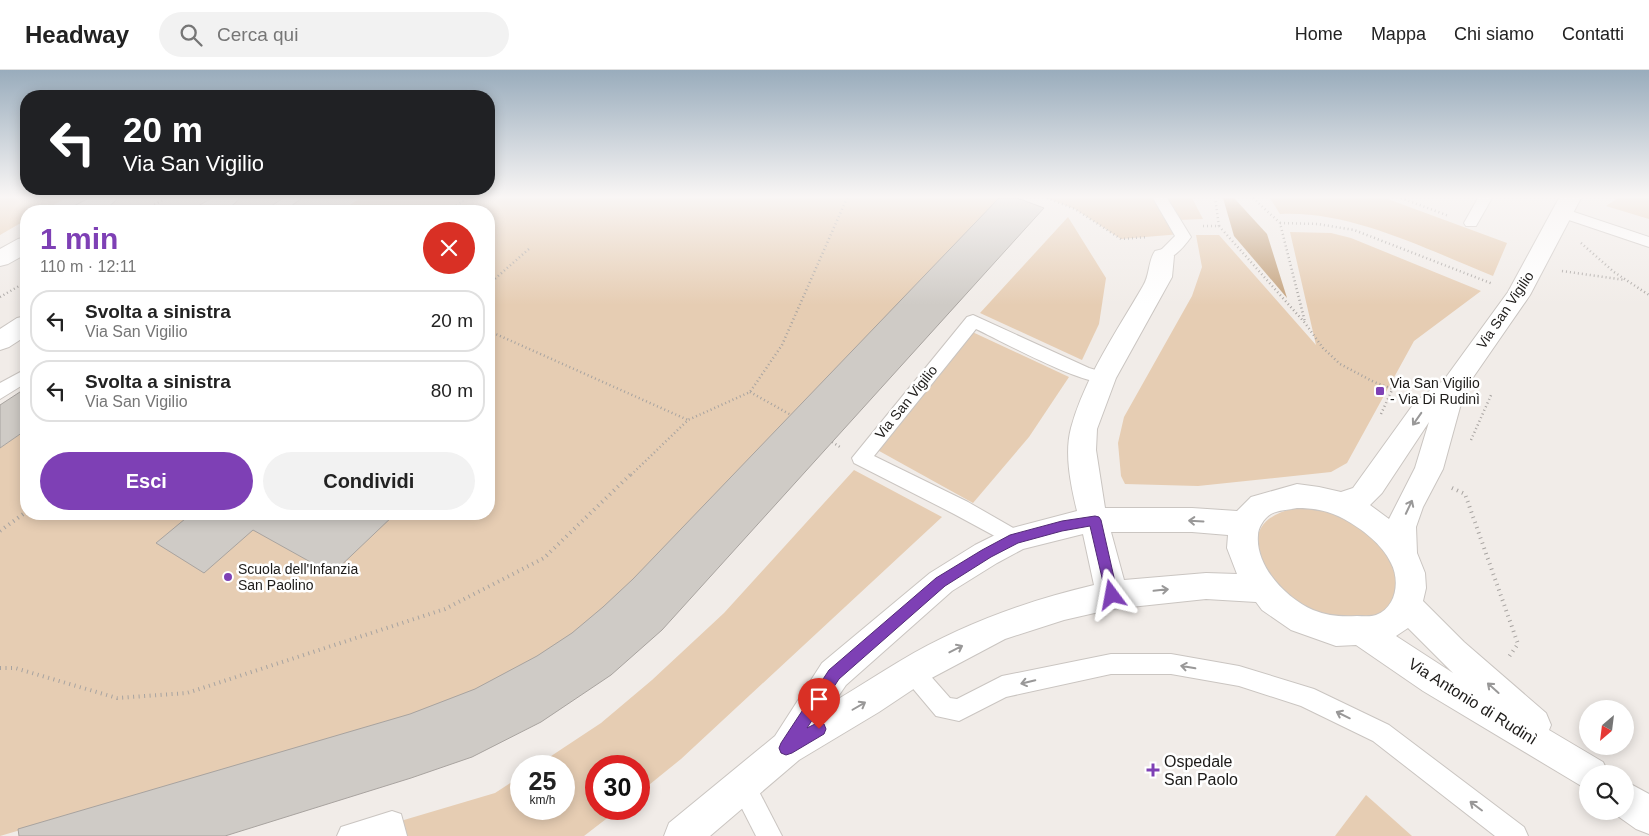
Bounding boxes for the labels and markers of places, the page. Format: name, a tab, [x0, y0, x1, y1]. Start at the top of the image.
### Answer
place label: Via San Vigilio - Via Di Rudinì	[1390, 375, 1480, 407]
marker: Via San Vigilio - Via Di Rudinì	[1374, 385, 1386, 397]
place label: Scuola dell'Infanzia San Paolino	[238, 561, 358, 593]
marker: Scuola dell'Infanzia San Paolino	[222, 571, 234, 583]
pin	[798, 678, 840, 729]
place label: Ospedale San Paolo	[1164, 753, 1238, 788]
marker: Ospedale San Paolo	[1146, 763, 1160, 777]

